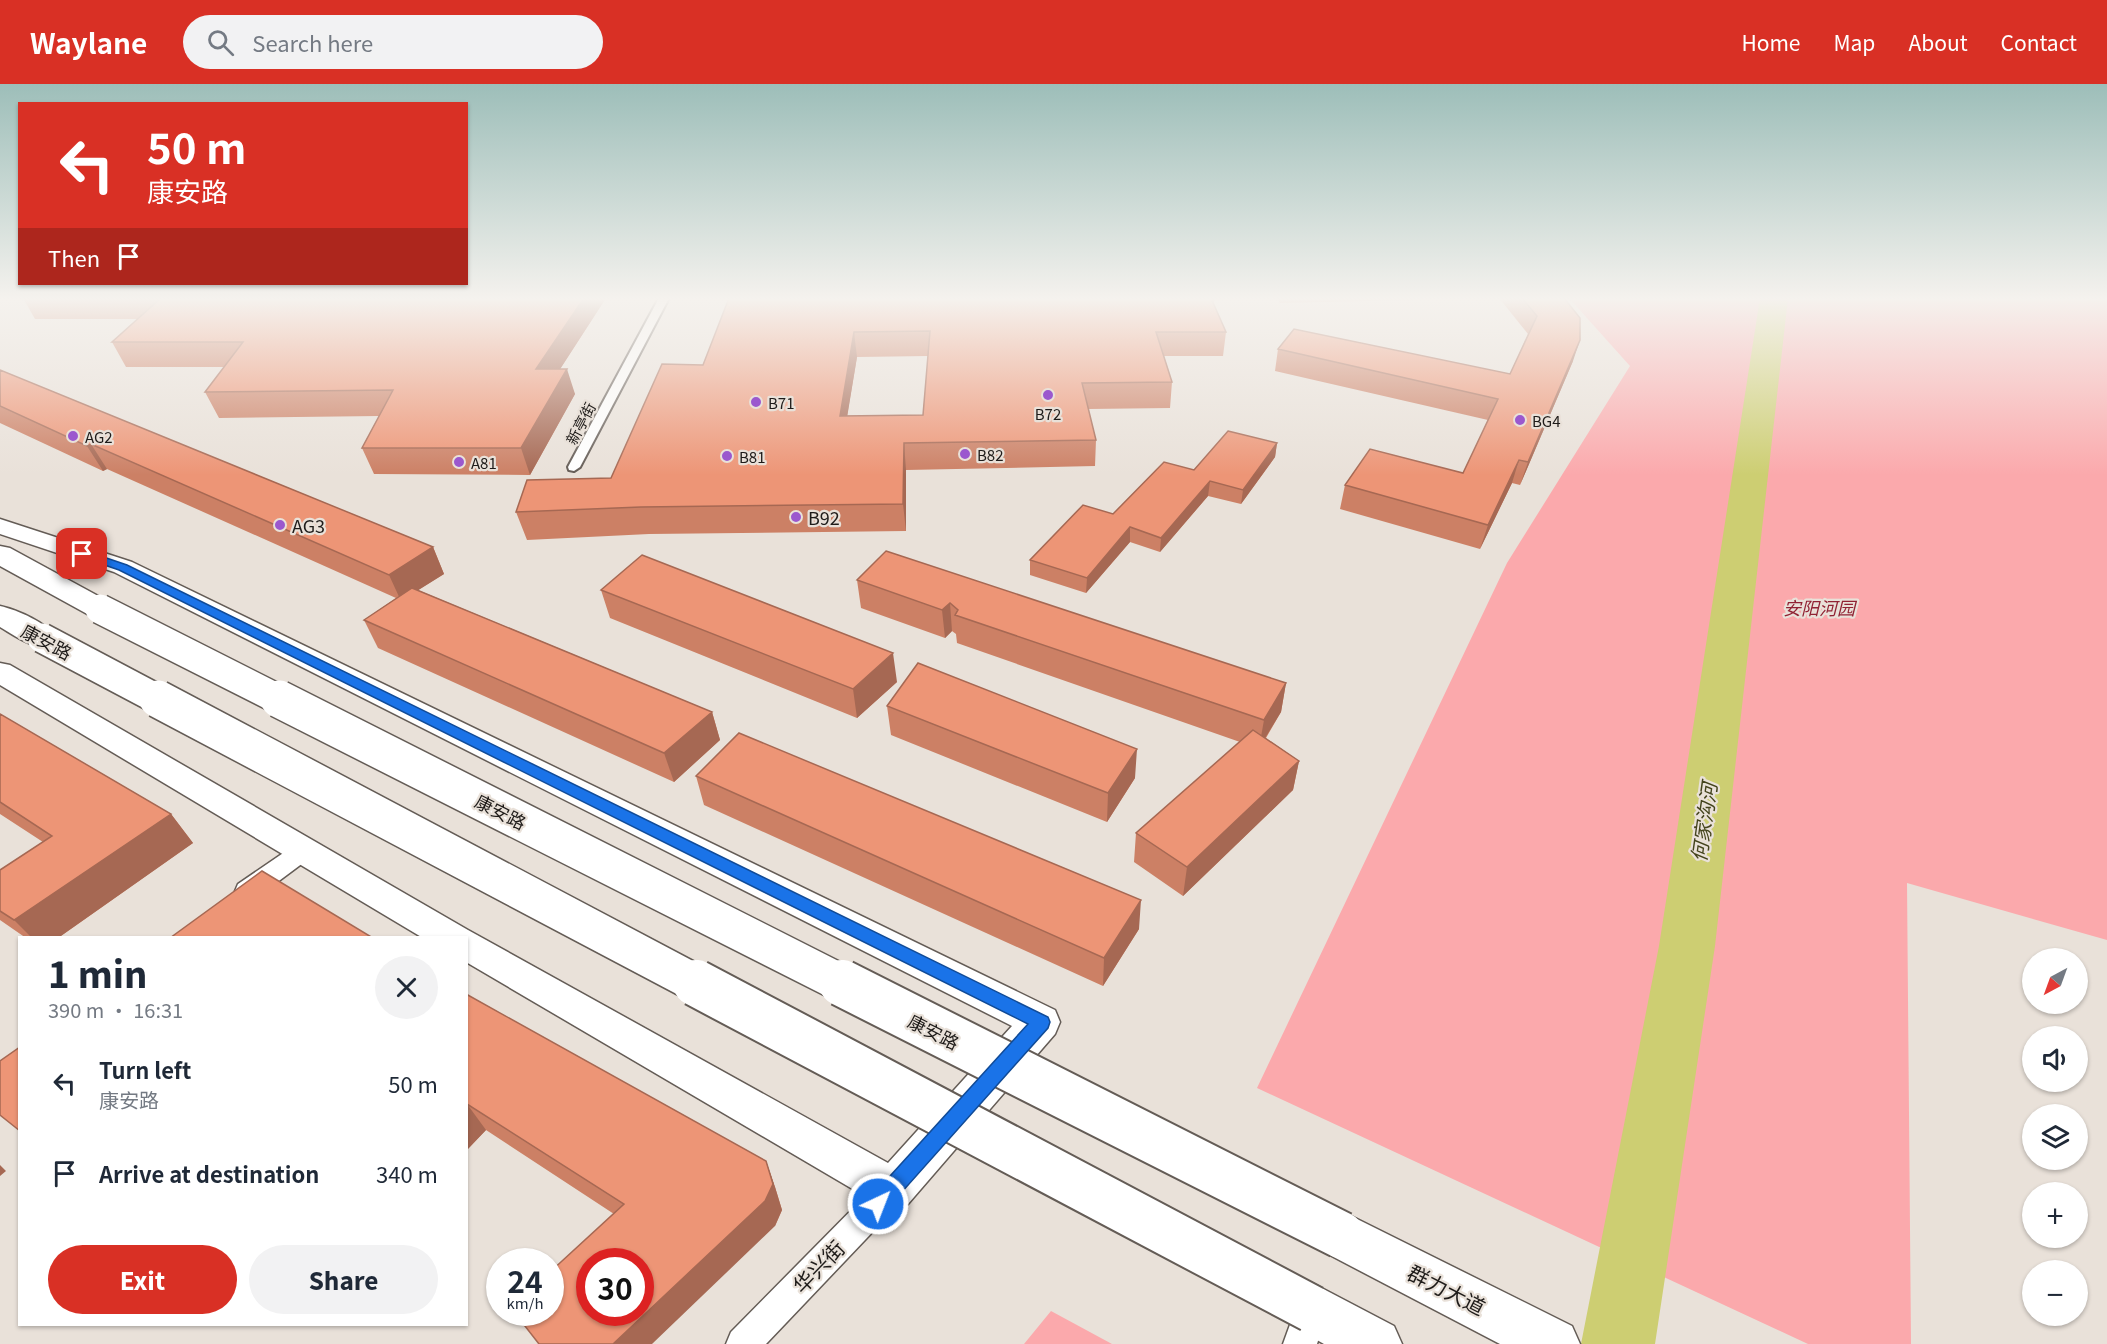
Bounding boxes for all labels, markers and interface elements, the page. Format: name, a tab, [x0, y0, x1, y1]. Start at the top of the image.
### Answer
search box	[183, 15, 603, 69]
text: Waylane	[30, 22, 147, 62]
icon: search	[204, 26, 237, 59]
text: Search here	[252, 26, 373, 58]
text: Home	[1741, 27, 1801, 57]
text: Map	[1834, 27, 1875, 57]
text: About	[1908, 27, 1968, 57]
text: Contact	[2001, 27, 2077, 57]
text: 50 m	[147, 115, 247, 176]
icon: left	[48, 126, 126, 204]
text: 康安路	[147, 171, 228, 210]
icon: arrive	[112, 240, 145, 273]
text: Then	[48, 241, 100, 273]
marker: B72	[1041, 388, 1055, 402]
place label: B71	[768, 392, 795, 413]
marker: B71	[749, 395, 763, 409]
street label: 新亭街	[560, 398, 600, 448]
place label: B72	[1035, 403, 1061, 424]
place label: BG4	[1532, 410, 1561, 431]
marker: BG4	[1513, 413, 1527, 427]
place label: AG2	[85, 426, 113, 447]
marker: AG2	[66, 429, 80, 443]
place label: B82	[977, 444, 1004, 465]
place label: B81	[739, 446, 766, 467]
marker: B82	[958, 447, 972, 461]
marker: B81	[720, 449, 734, 463]
place label: A81	[471, 452, 497, 473]
marker: A81	[452, 455, 466, 469]
place label: B92	[808, 504, 840, 530]
marker: B92	[789, 510, 803, 524]
place label: AG3	[292, 512, 325, 538]
marker: AG3	[273, 518, 287, 532]
pin	[56, 528, 107, 579]
icon: arrive	[65, 537, 98, 570]
park label: 安阳河园	[1783, 594, 1858, 620]
street label: 康安路	[17, 617, 77, 665]
water label: 何家沟河	[1683, 776, 1723, 864]
street label: 康安路	[471, 787, 531, 835]
text: 1 min	[48, 946, 147, 998]
north arrow	[2022, 948, 2088, 1014]
map controls	[2022, 948, 2088, 1326]
button: close	[375, 956, 438, 1019]
text: 390 m · 16:31	[48, 995, 183, 1024]
street label: 康安路	[904, 1007, 964, 1055]
button: sound	[2022, 1026, 2088, 1092]
text: Turn left	[99, 1053, 191, 1085]
icon: left	[48, 1067, 81, 1100]
text: 50 m	[388, 1067, 438, 1099]
text: 康安路	[99, 1085, 159, 1114]
button: layers	[2022, 1104, 2088, 1170]
icon: arrive	[48, 1157, 81, 1190]
text: Arrive at destination	[99, 1157, 319, 1189]
text: 340 m	[376, 1157, 438, 1189]
position arrow	[846, 1172, 910, 1236]
button: +	[2022, 1182, 2088, 1248]
street label: 华兴街	[785, 1233, 851, 1299]
button: Exit	[48, 1245, 237, 1314]
button: Share	[249, 1245, 438, 1314]
speed limit sign: 30	[576, 1248, 654, 1326]
street label: 群力大道	[1403, 1257, 1491, 1321]
text: 24	[507, 1258, 543, 1302]
button: −	[2022, 1260, 2088, 1326]
text: km/h	[506, 1292, 544, 1313]

